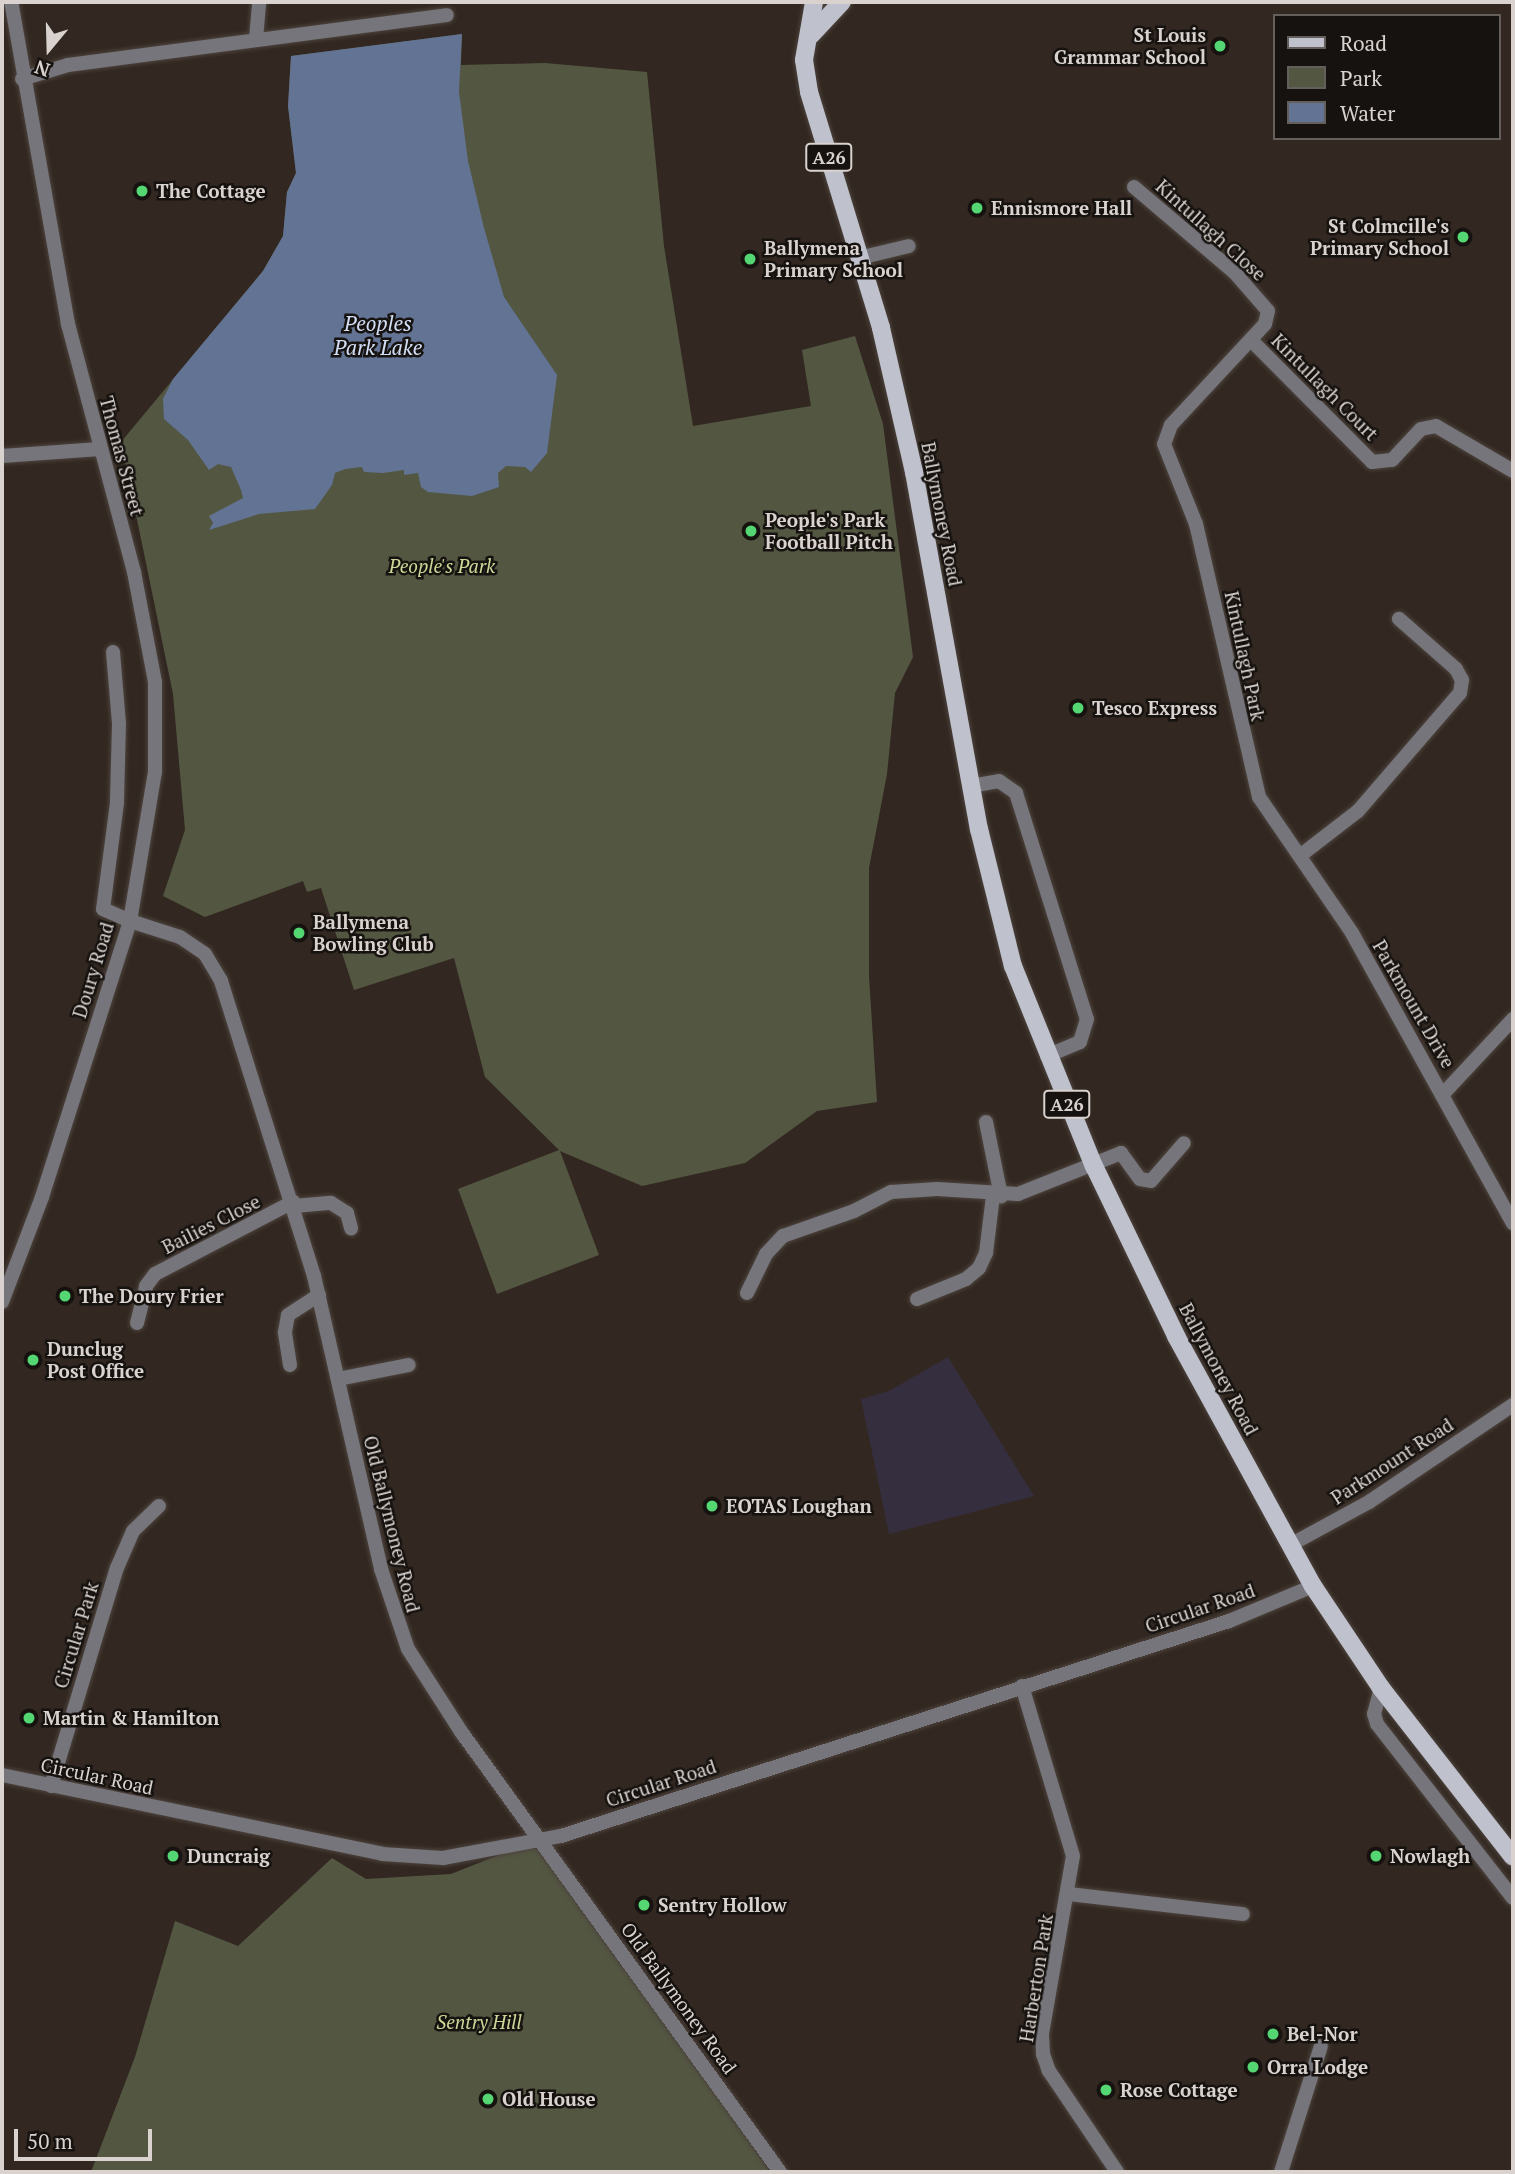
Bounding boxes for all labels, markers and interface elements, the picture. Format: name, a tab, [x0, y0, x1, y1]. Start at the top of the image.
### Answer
north arrow	[14, 14, 84, 84]
legend	[1274, 14, 1501, 140]
place label: St Louis Grammar School	[1054, 24, 1206, 68]
text: Road	[1340, 29, 1387, 57]
marker: St Louis Grammar School	[1212, 38, 1228, 54]
text: N	[31, 55, 53, 83]
text: Park	[1340, 64, 1382, 92]
text: Water	[1340, 99, 1395, 127]
road number: A26	[804, 142, 854, 172]
street label: Kintullagh Close	[1151, 175, 1271, 285]
place label: The Cottage	[156, 180, 266, 202]
marker: The Cottage	[134, 183, 150, 199]
place label: Ennismore Hall	[991, 197, 1132, 219]
marker: Ennismore Hall	[969, 200, 985, 216]
place label: St Colmcille's Primary School	[1310, 215, 1449, 259]
marker: St Colmcille's Primary School	[1455, 229, 1471, 245]
place label: Ballymena Primary School	[764, 237, 903, 281]
marker: Ballymena Primary School	[742, 251, 758, 267]
water label: Peoples Park Lake	[334, 310, 422, 360]
street label: Kintullagh Court	[1267, 329, 1383, 445]
street label: Thomas Street	[95, 394, 149, 518]
street label: Ballymoney Road	[917, 440, 967, 588]
place label: People's Park Football Pitch	[765, 509, 893, 553]
marker: People's Park Football Pitch	[743, 523, 759, 539]
park label: People's Park	[389, 555, 495, 577]
street label: Kintullagh Park	[1220, 589, 1270, 723]
place label: Tesco Express	[1092, 697, 1217, 719]
marker: Tesco Express	[1070, 700, 1086, 716]
place label: Ballymena Bowling Club	[313, 911, 434, 955]
street label: Doury Road	[68, 919, 118, 1021]
marker: Ballymena Bowling Club	[291, 925, 307, 941]
street label: Parkmount Drive	[1368, 936, 1460, 1072]
road number: A26	[1042, 1090, 1092, 1119]
street label: Bailies Close	[158, 1190, 264, 1258]
place label: The Doury Frier	[79, 1285, 224, 1307]
marker: The Doury Frier	[57, 1288, 73, 1304]
street label: Ballymoney Road	[1175, 1299, 1263, 1439]
place label: Dunclug Post Office	[47, 1338, 144, 1382]
marker: Dunclug Post Office	[25, 1352, 41, 1368]
street label: Parkmount Road	[1327, 1413, 1457, 1509]
street label: Old Ballymoney Road	[359, 1433, 425, 1615]
place label: EOTAS Loughan	[726, 1495, 872, 1517]
marker: EOTAS Loughan	[704, 1498, 720, 1514]
street label: Circular Park	[49, 1579, 103, 1691]
street label: Circular Road	[1142, 1579, 1258, 1637]
place label: Martin & Hamilton	[43, 1707, 219, 1729]
marker: Martin & Hamilton	[21, 1710, 37, 1726]
street label: Circular Road	[39, 1753, 155, 1799]
street label: Circular Road	[603, 1754, 719, 1812]
place label: Duncraig	[187, 1845, 270, 1867]
place label: Nowlagh	[1390, 1845, 1470, 1867]
marker: Duncraig	[165, 1848, 181, 1864]
marker: Nowlagh	[1368, 1848, 1384, 1864]
place label: Sentry Hollow	[658, 1894, 787, 1916]
marker: Sentry Hollow	[636, 1897, 652, 1913]
street label: Harberton Park	[1015, 1912, 1057, 2044]
street label: Old Ballymoney Road	[617, 1918, 741, 2078]
park label: Sentry Hill	[436, 2011, 522, 2033]
place label: Bel-Nor	[1287, 2023, 1358, 2045]
marker: Bel-Nor	[1265, 2026, 1281, 2042]
place label: Orra Lodge	[1267, 2056, 1368, 2078]
marker: Orra Lodge	[1245, 2059, 1261, 2075]
place label: Rose Cottage	[1120, 2079, 1238, 2101]
marker: Rose Cottage	[1098, 2082, 1114, 2098]
place label: Old House	[502, 2088, 596, 2110]
marker: Old House	[480, 2091, 496, 2107]
scale bar	[18, 2114, 156, 2158]
text: 50 m	[27, 2127, 73, 2155]

